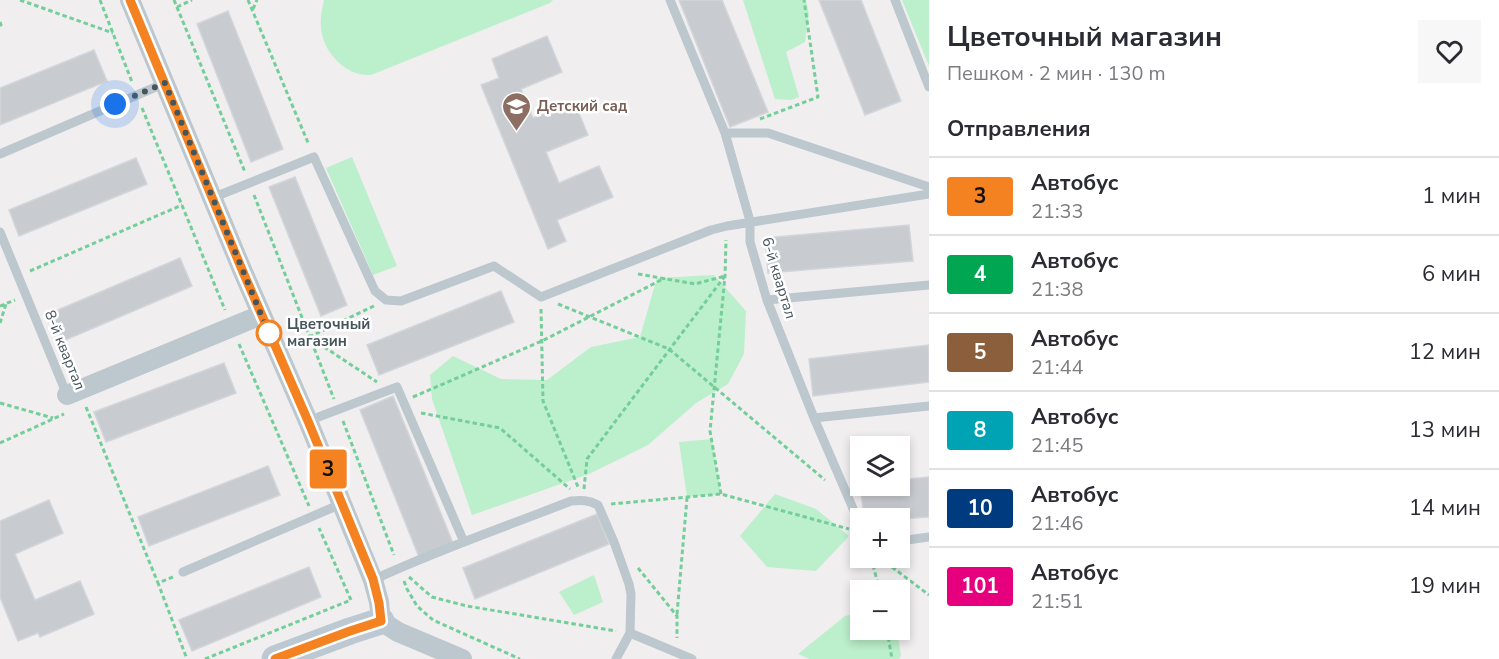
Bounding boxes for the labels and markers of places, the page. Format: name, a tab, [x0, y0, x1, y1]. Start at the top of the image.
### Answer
school or university icon: Детский сад	[500, 90, 532, 132]
place label: Детский сад	[537, 96, 627, 116]
place label: Цветочный магазин	[287, 314, 370, 351]
marker: Цветочный магазин	[256, 320, 282, 346]

